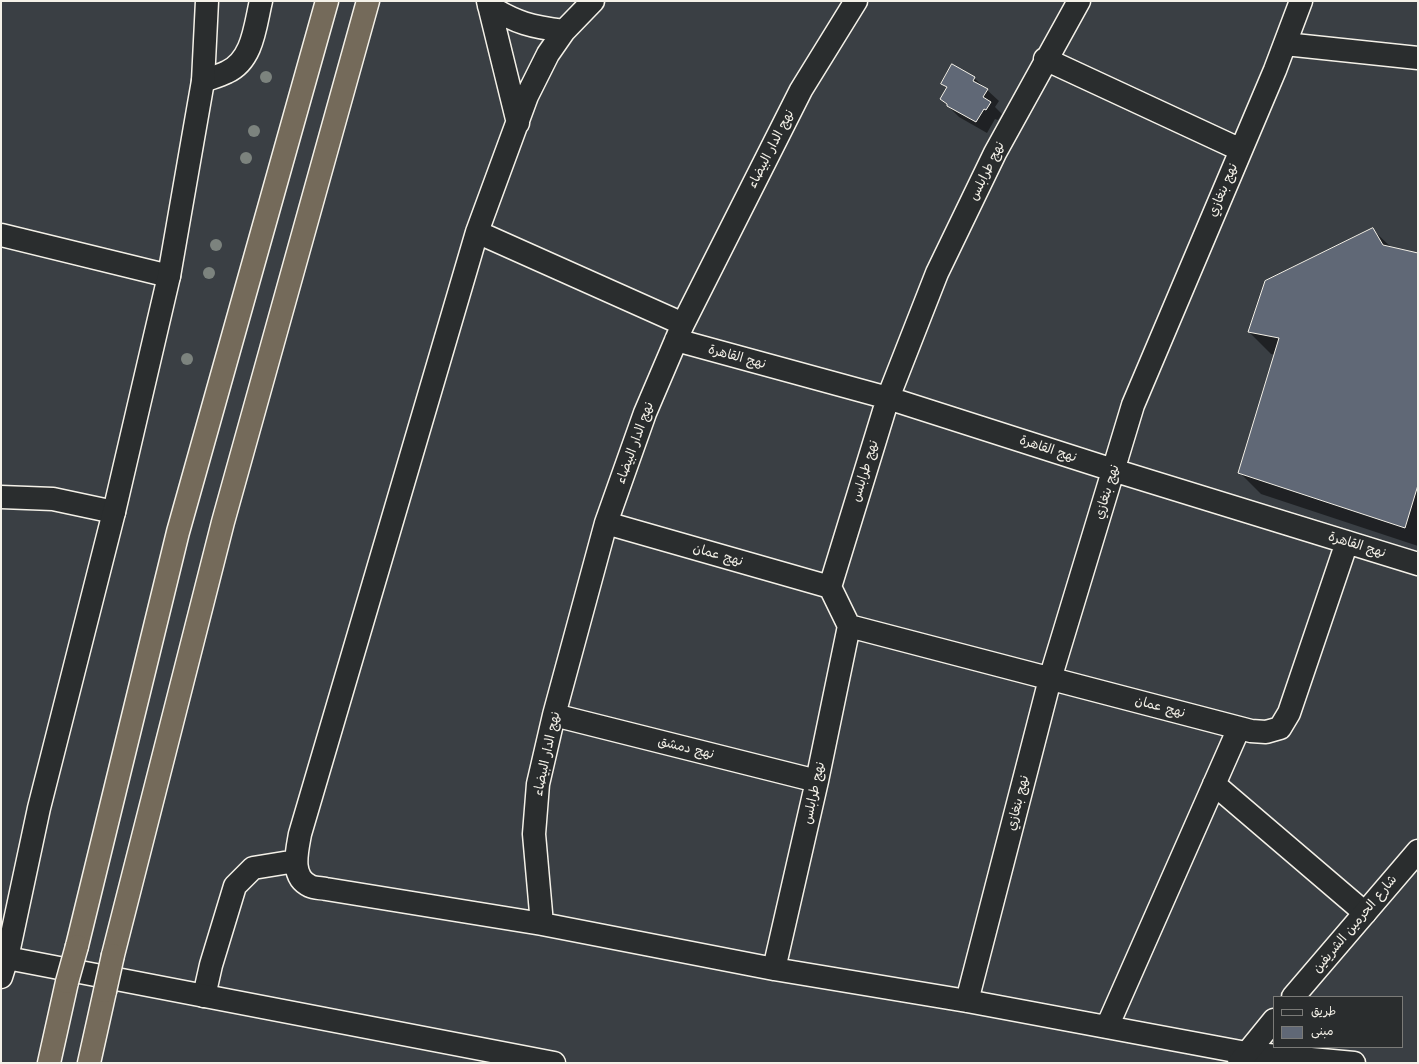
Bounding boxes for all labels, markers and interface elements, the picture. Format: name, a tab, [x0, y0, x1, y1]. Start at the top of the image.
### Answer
street label: نهج الدار البيضاء	[745, 107, 797, 191]
street label: نهج طرابلس	[966, 139, 1008, 203]
street label: نهج بنغازي	[1205, 161, 1241, 219]
street label: نهج القاهرة	[706, 342, 768, 372]
street label: نهج الدار البيضاء	[613, 400, 657, 486]
street label: نهج القاهرة	[1017, 432, 1079, 466]
street label: نهج طرابلس	[848, 438, 882, 504]
street label: نهج بنغازي	[1091, 463, 1123, 521]
street label: نهج القاهرة	[1326, 529, 1388, 561]
street label: نهج عمان	[691, 540, 745, 570]
street label: نهج عمان	[1133, 693, 1187, 721]
street label: نهج الدار البيضاء	[530, 710, 564, 798]
street label: نهج دمشق	[656, 734, 716, 762]
street label: نهج طرابلس	[800, 760, 828, 826]
street label: نهج بنغازي	[1004, 774, 1032, 832]
street label: شارع الحرمين الشريفين	[1310, 872, 1400, 976]
legend	[1273, 996, 1403, 1048]
text: طريق	[1311, 1004, 1336, 1018]
text: مبنى	[1311, 1024, 1334, 1038]

